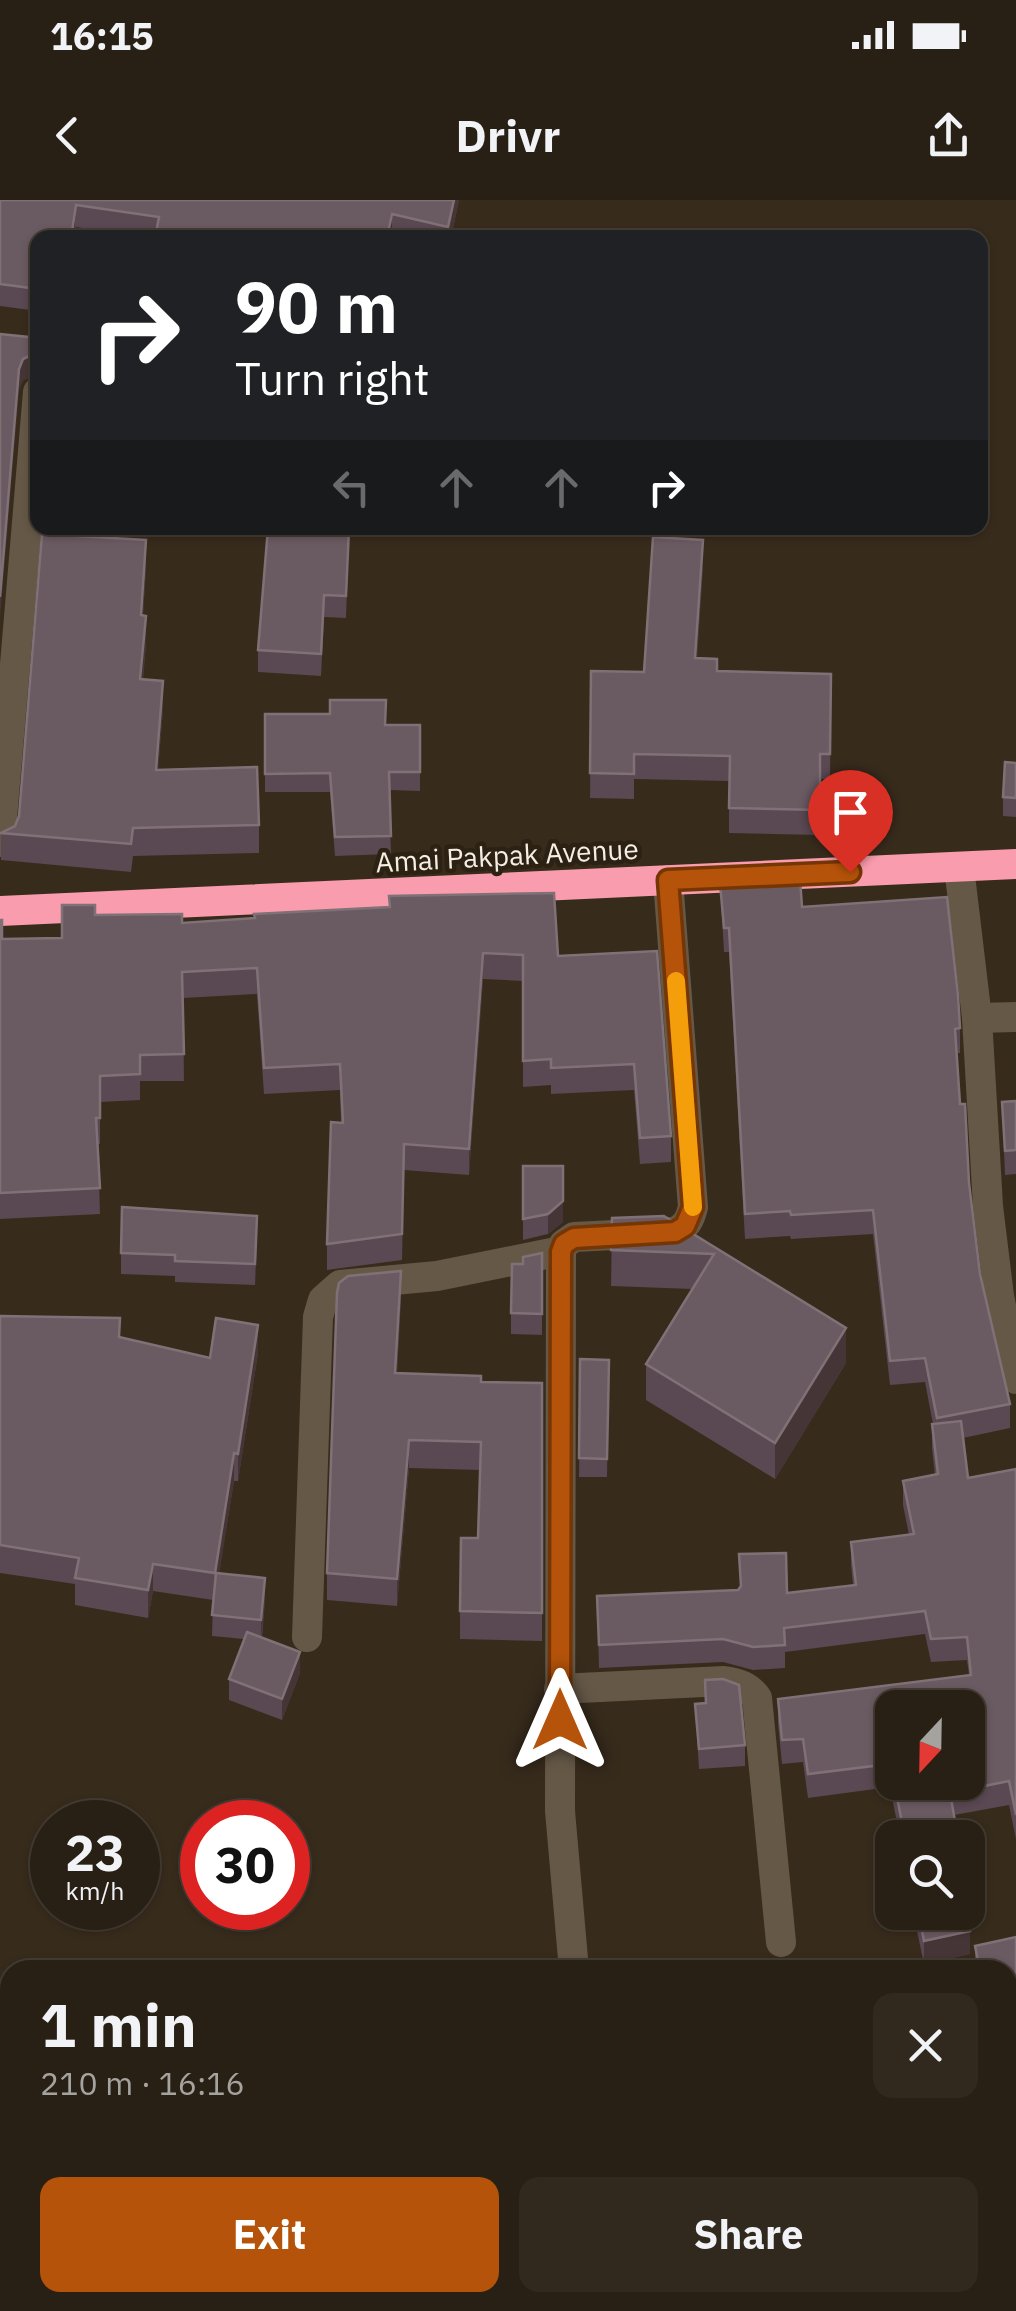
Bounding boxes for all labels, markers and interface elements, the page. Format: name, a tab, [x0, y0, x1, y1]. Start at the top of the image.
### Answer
text: 16:15	[50, 11, 154, 60]
text: Drivr	[456, 106, 560, 164]
icon: back	[40, 108, 95, 163]
icon: share	[921, 108, 976, 163]
text: 90 m	[235, 261, 398, 352]
icon: right	[70, 270, 200, 400]
text: Turn right	[235, 349, 430, 407]
icon: left	[324, 460, 379, 515]
icon: ahead	[429, 460, 484, 515]
icon: ahead	[534, 460, 589, 515]
icon: right	[639, 460, 694, 515]
pin	[808, 770, 893, 873]
icon: arrive	[823, 785, 878, 840]
street label: Amai Pakpak Avenue	[375, 830, 639, 880]
position arrow	[508, 1668, 612, 1772]
north arrow	[875, 1690, 985, 1800]
map controls	[875, 1690, 985, 1930]
speed limit sign: 30	[180, 1800, 310, 1930]
text: 23	[65, 1820, 125, 1885]
button: search	[875, 1820, 985, 1930]
text: km/h	[66, 1874, 124, 1907]
text: 1 min	[40, 1985, 197, 2064]
button: close	[873, 1993, 978, 2098]
text: 210 m · 16:16	[40, 2062, 245, 2104]
button: Exit	[40, 2177, 499, 2292]
button: Share	[519, 2177, 978, 2292]

